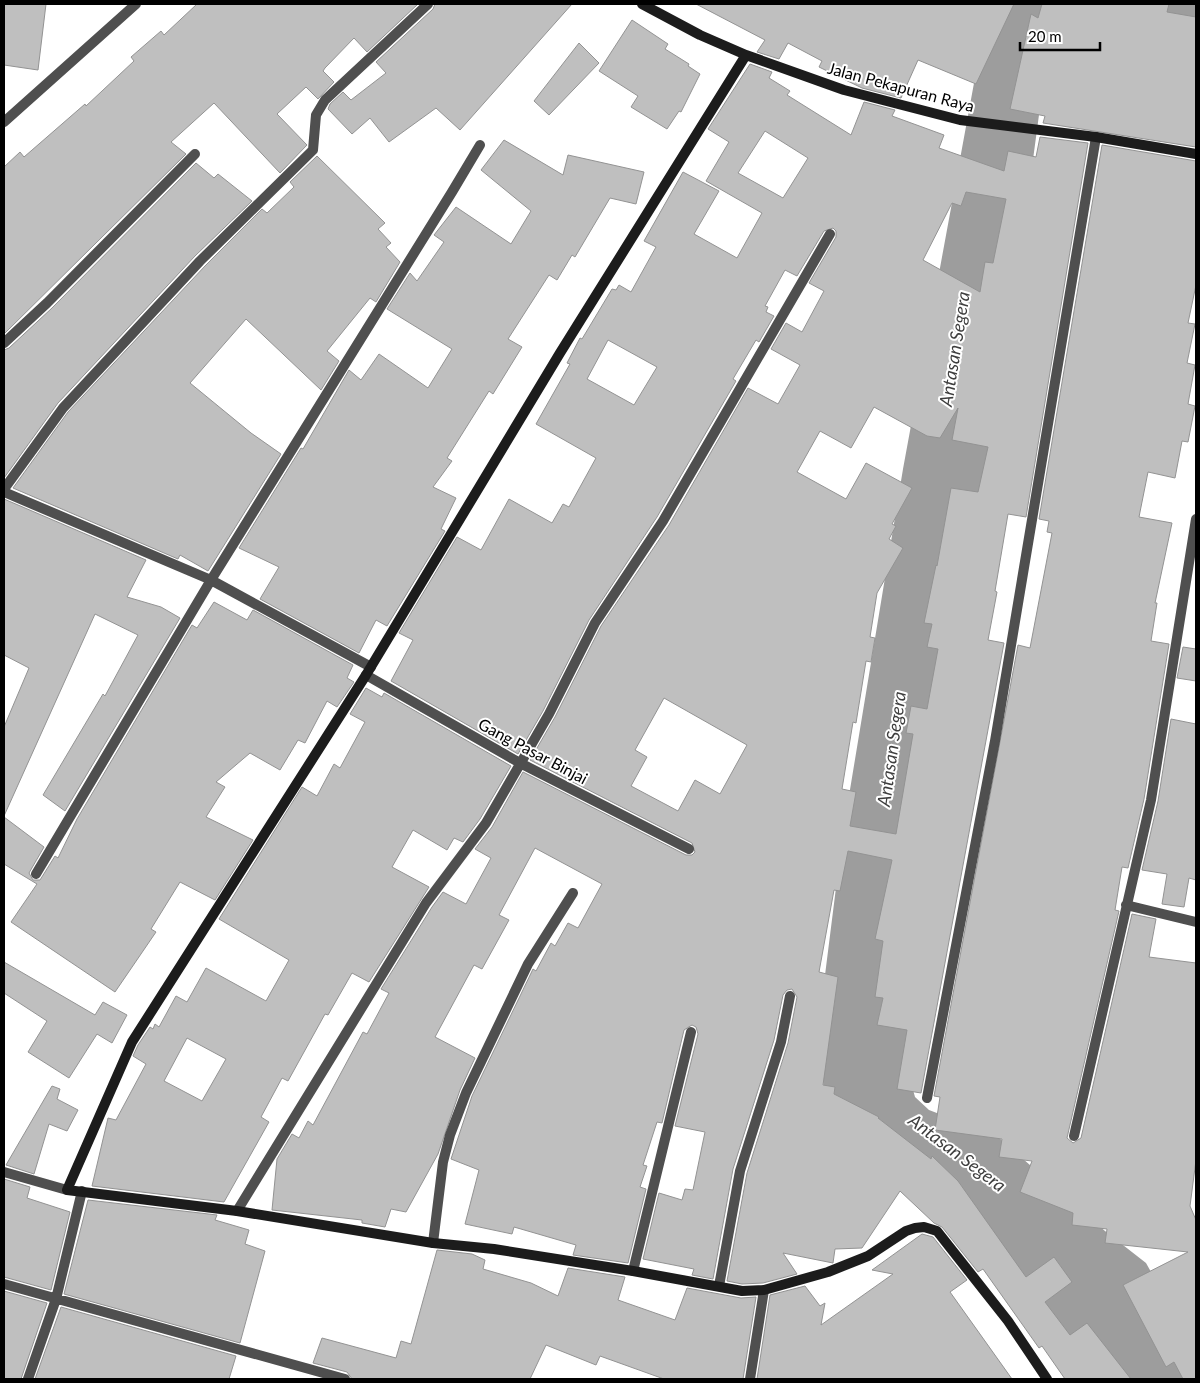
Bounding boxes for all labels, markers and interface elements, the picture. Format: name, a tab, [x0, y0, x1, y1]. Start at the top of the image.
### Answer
scale bar	[1020, 20, 1100, 52]
text: 20 m	[1028, 27, 1062, 45]
street label: Jalan Pekapuran Raya	[826, 58, 977, 115]
water label: Antasan Segera	[934, 290, 974, 409]
water label: Antasan Segera	[872, 690, 910, 809]
street label: Gang Pasar Binjai	[475, 714, 591, 787]
water label: Antasan Segera	[904, 1108, 1011, 1196]

